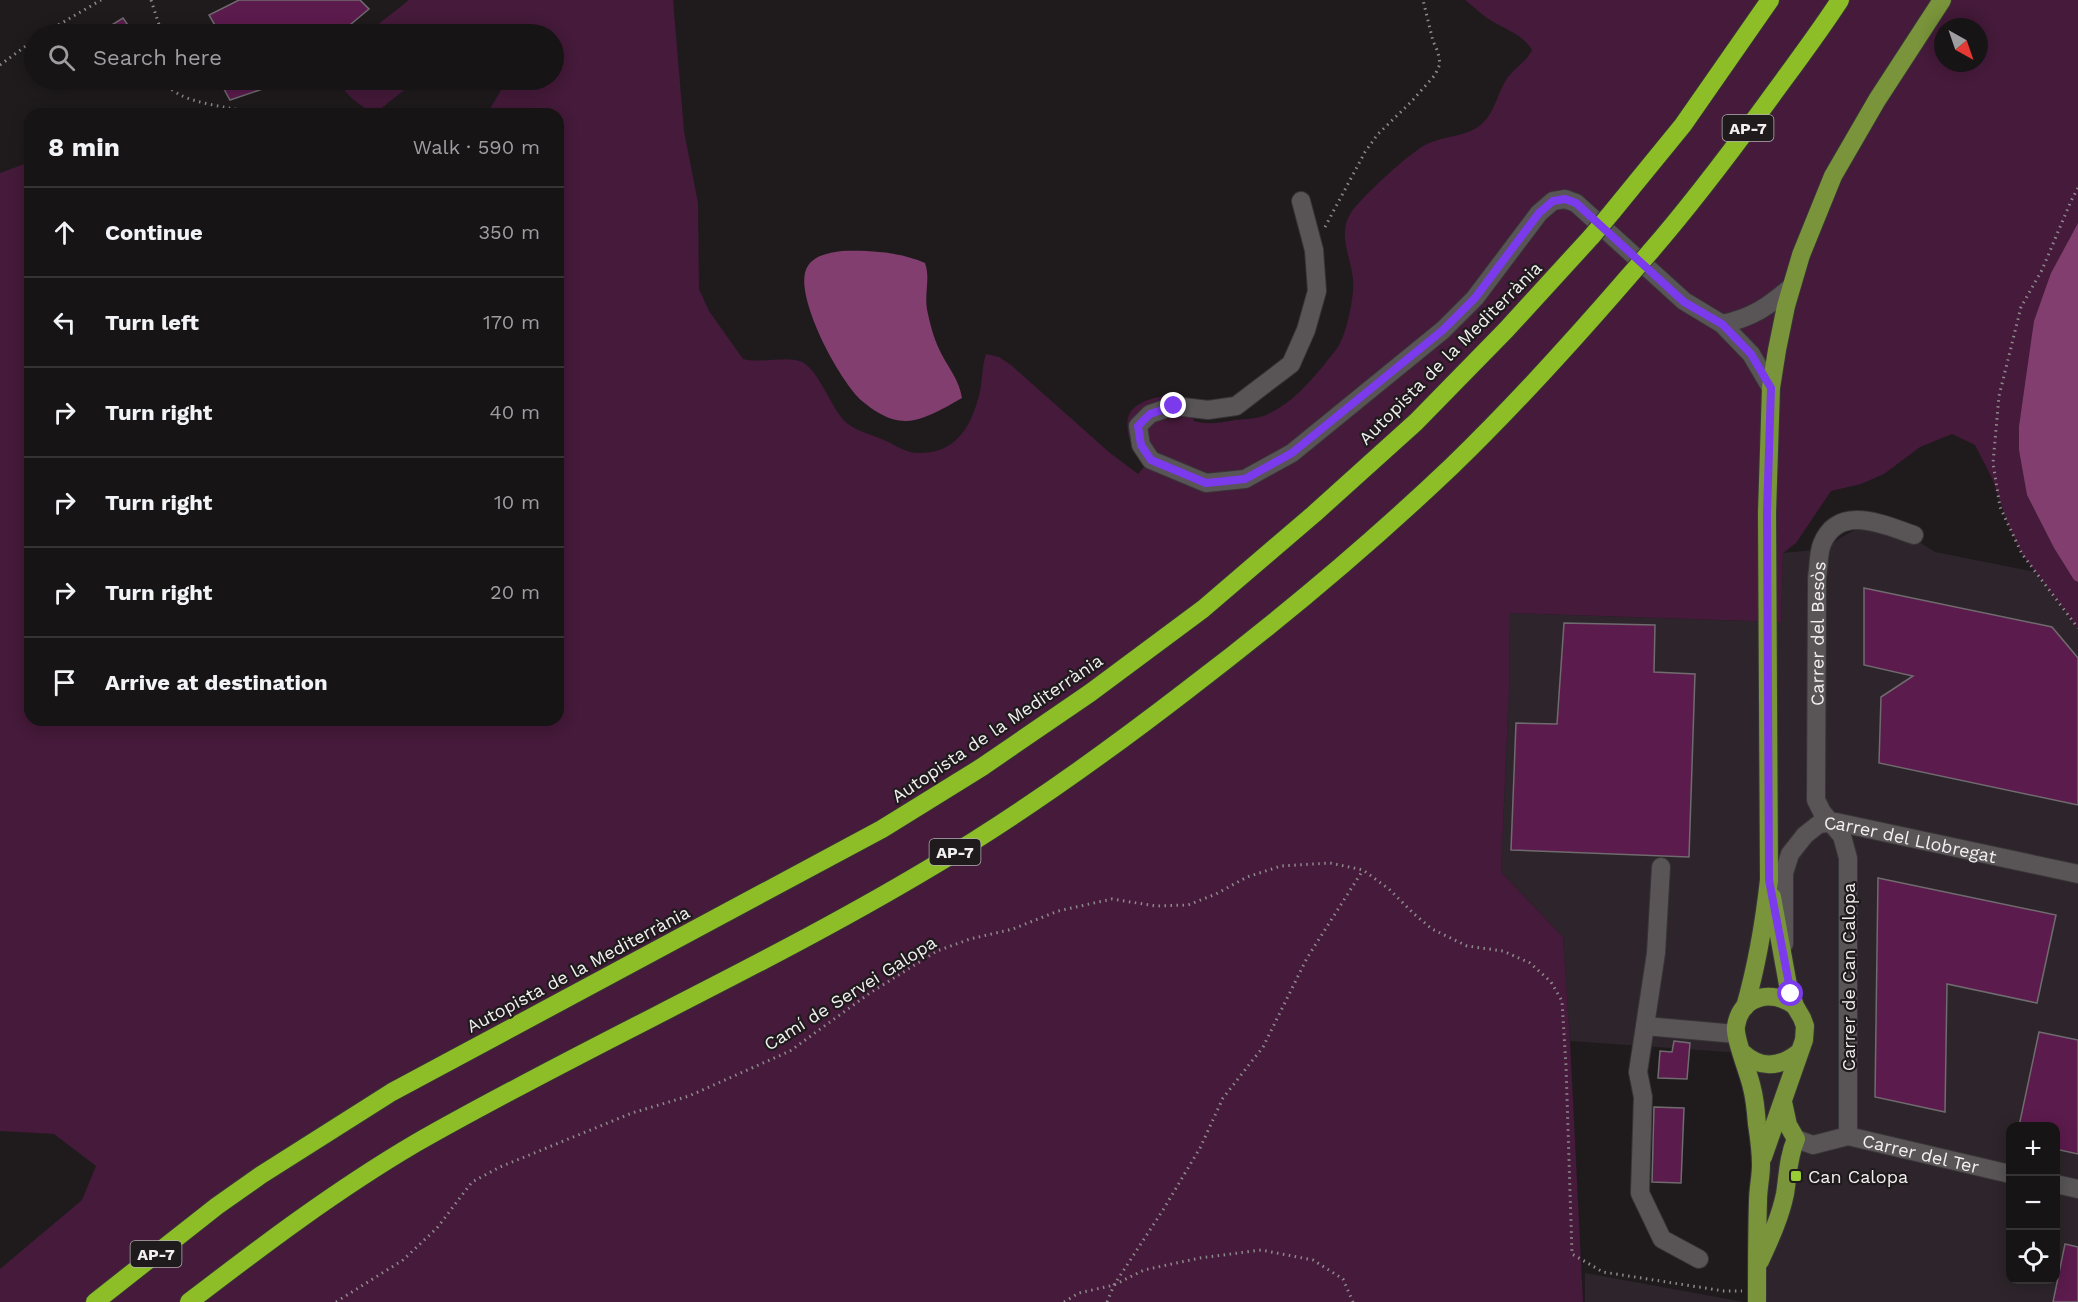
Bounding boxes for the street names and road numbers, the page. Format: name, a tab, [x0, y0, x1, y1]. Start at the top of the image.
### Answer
road number: AP-7	[1722, 115, 1774, 141]
street label: Autopista de la Mediterrània	[1354, 257, 1546, 449]
street label: Carrer del Besòs	[1806, 560, 1829, 706]
street label: Autopista de la Mediterrània	[888, 649, 1106, 807]
street label: Carrer del Llobregat	[1823, 812, 1999, 867]
road number: AP-7	[930, 839, 980, 865]
street label: Carrer de Can Calopa	[1838, 883, 1859, 1071]
street label: Autopista de la Mediterrània	[463, 901, 693, 1037]
street label: Camí de Servei Galopa	[760, 931, 940, 1055]
street label: Carrer del Ter	[1860, 1129, 1981, 1177]
road number: AP-7	[130, 1241, 182, 1267]

